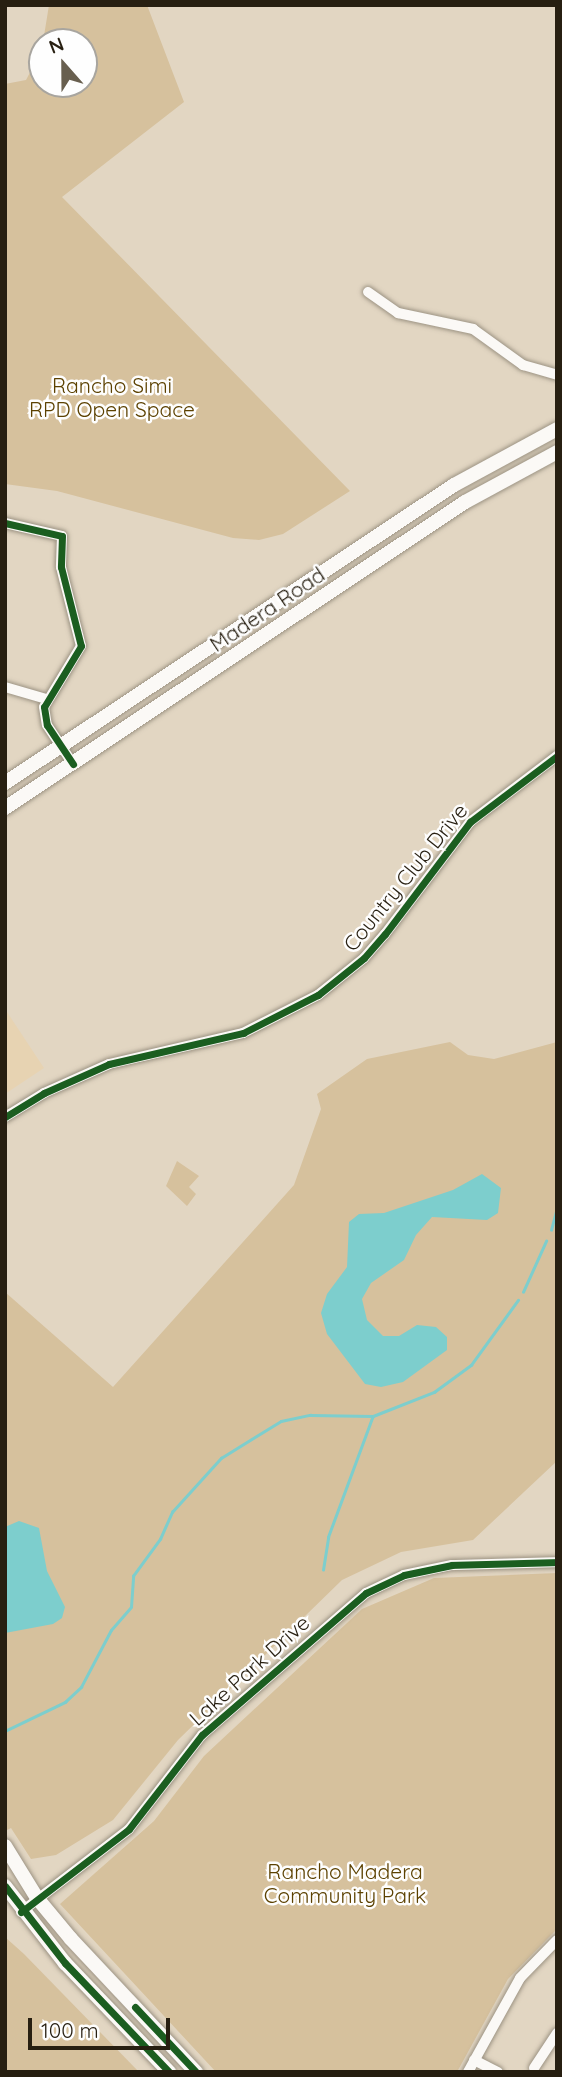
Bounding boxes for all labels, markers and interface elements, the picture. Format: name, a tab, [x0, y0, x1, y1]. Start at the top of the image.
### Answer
north arrow	[28, 28, 98, 98]
text: N	[45, 32, 67, 59]
park label: Rancho Simi RPD Open Space	[29, 372, 195, 422]
street label: Madera Road	[205, 561, 329, 657]
street label: Country Club Drive	[338, 798, 472, 956]
street label: Lake Park Drive	[184, 1609, 314, 1731]
park label: Rancho Madera Community Park	[264, 1858, 426, 1908]
scale bar	[32, 2004, 173, 2048]
text: 100 m	[41, 2017, 99, 2043]

